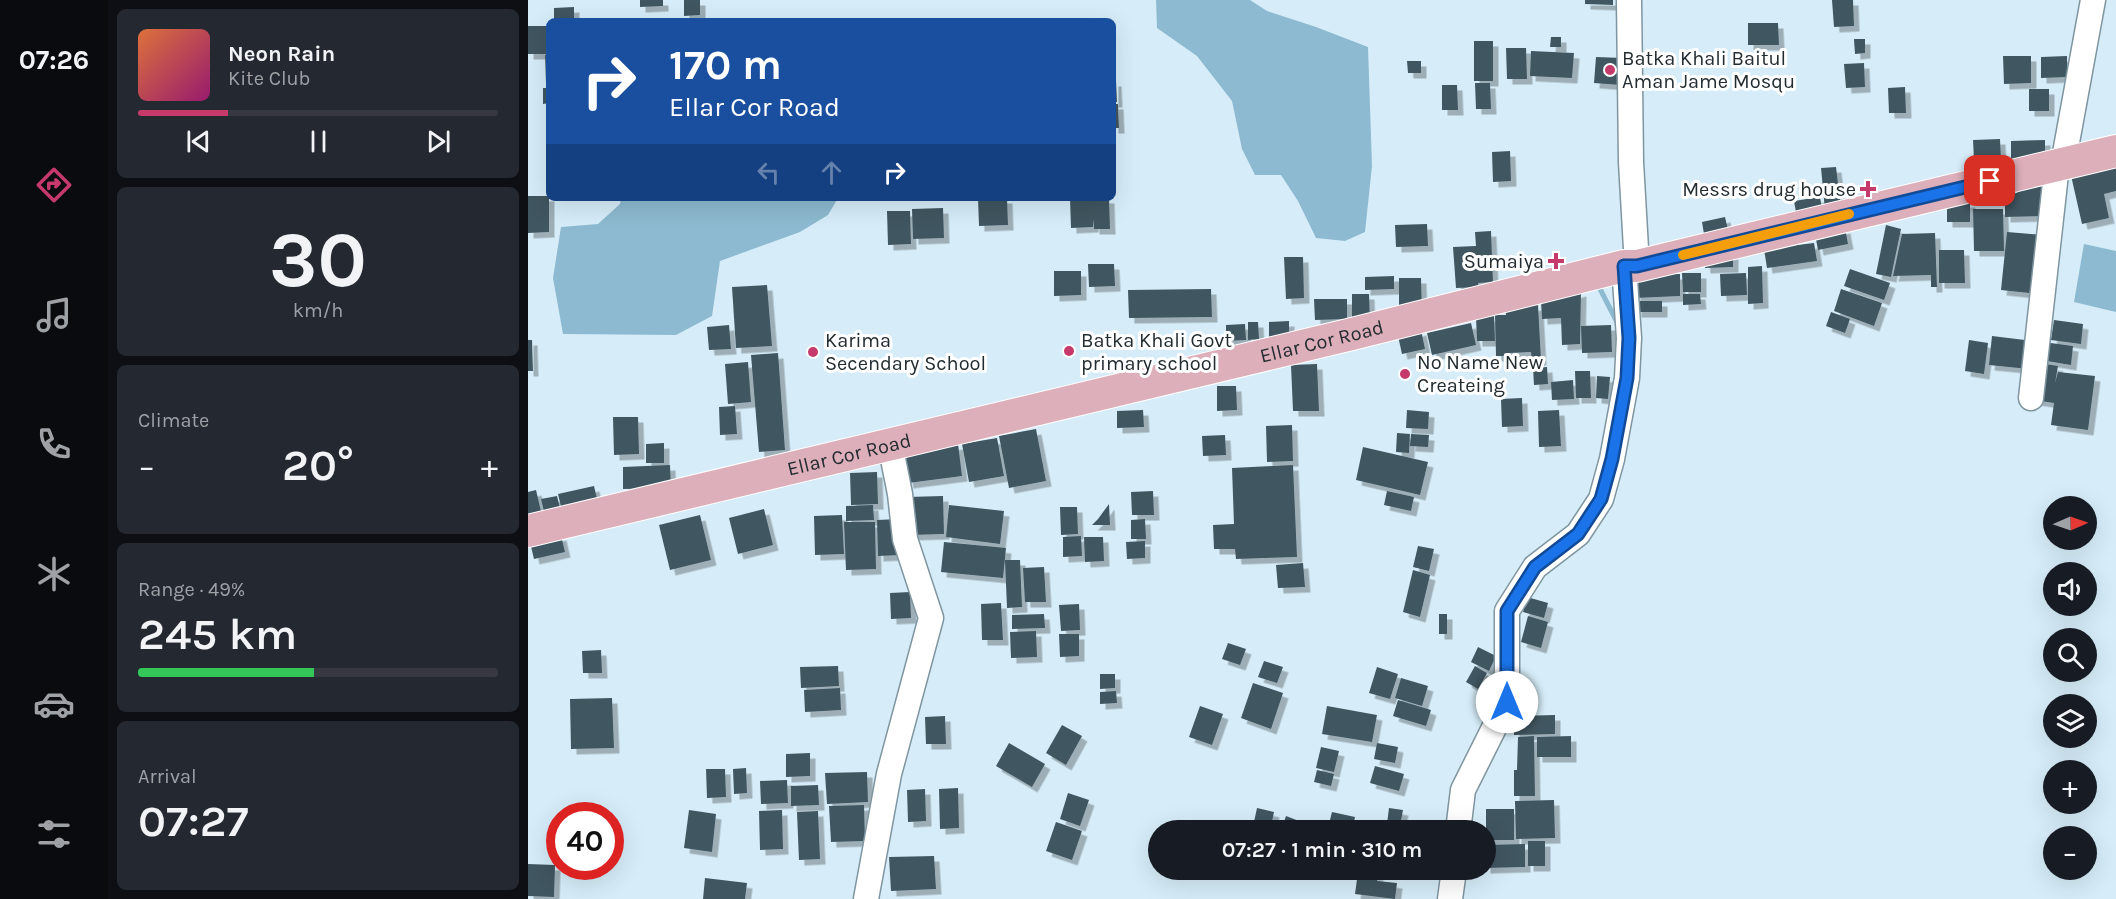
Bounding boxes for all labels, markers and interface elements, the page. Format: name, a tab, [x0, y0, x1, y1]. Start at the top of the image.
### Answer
text: 170 m	[669, 40, 782, 90]
text: Neon Rain	[228, 41, 335, 67]
icon: right	[570, 42, 648, 120]
text: 07:26	[19, 44, 89, 76]
place label: Batka Khali Baitul Aman Jame Mosqu	[1622, 47, 1795, 93]
marker: Batka Khali Baitul Aman Jame Mosqu	[1603, 63, 1617, 77]
text: Kite Club	[228, 67, 310, 90]
text: Ellar Cor Road	[669, 91, 840, 123]
icon: previous	[182, 125, 215, 158]
icon: pause	[302, 125, 335, 158]
icon: next	[422, 125, 455, 158]
pin	[1964, 155, 2015, 206]
icon: left	[752, 156, 785, 189]
icon: ahead	[815, 156, 848, 189]
icon: right	[878, 156, 911, 189]
icon: directions	[33, 164, 75, 206]
icon: arrive	[1973, 164, 2006, 197]
place label: Messrs drug house	[1682, 178, 1856, 201]
marker: Messrs drug house	[1861, 182, 1875, 196]
text: 30	[269, 214, 367, 306]
place label: Sumaiya	[1464, 250, 1544, 273]
marker: Sumaiya	[1549, 254, 1563, 268]
icon: music	[33, 294, 75, 336]
text: km/h	[293, 299, 343, 322]
street label: Ellar Cor Road	[1257, 315, 1386, 367]
place label: Karima Secendary School	[825, 329, 986, 375]
place label: Batka Khali Govt primary school	[1081, 329, 1232, 375]
marker: Batka Khali Govt primary school	[1062, 344, 1076, 358]
marker: Karima Secendary School	[806, 345, 820, 359]
place label: No Name New Createing	[1417, 351, 1544, 397]
marker: No Name New Createing	[1398, 367, 1412, 381]
text: Climate	[138, 409, 209, 432]
icon: phone	[33, 423, 75, 465]
street label: Ellar Cor Road	[785, 428, 913, 480]
text: 20°	[282, 439, 354, 491]
text: −	[138, 447, 155, 485]
text: +	[481, 447, 498, 485]
north arrow	[2043, 496, 2097, 550]
map controls	[2043, 496, 2097, 880]
icon: climate	[33, 553, 75, 595]
button: sound	[2043, 562, 2097, 616]
text: Range · 49%	[138, 578, 245, 601]
text: 245 km	[138, 608, 297, 660]
button: search	[2043, 628, 2097, 682]
position arrow	[1475, 670, 1539, 734]
icon: car	[33, 683, 75, 725]
button: layers	[2043, 694, 2097, 748]
button: +	[2043, 760, 2097, 814]
text: Arrival	[138, 765, 197, 788]
text: 07:27	[138, 795, 249, 847]
speed limit sign: 40	[546, 802, 624, 880]
icon: filters	[33, 813, 75, 855]
button: −	[2043, 826, 2097, 880]
text: 07:27 · 1 min · 310 m	[1222, 837, 1422, 863]

